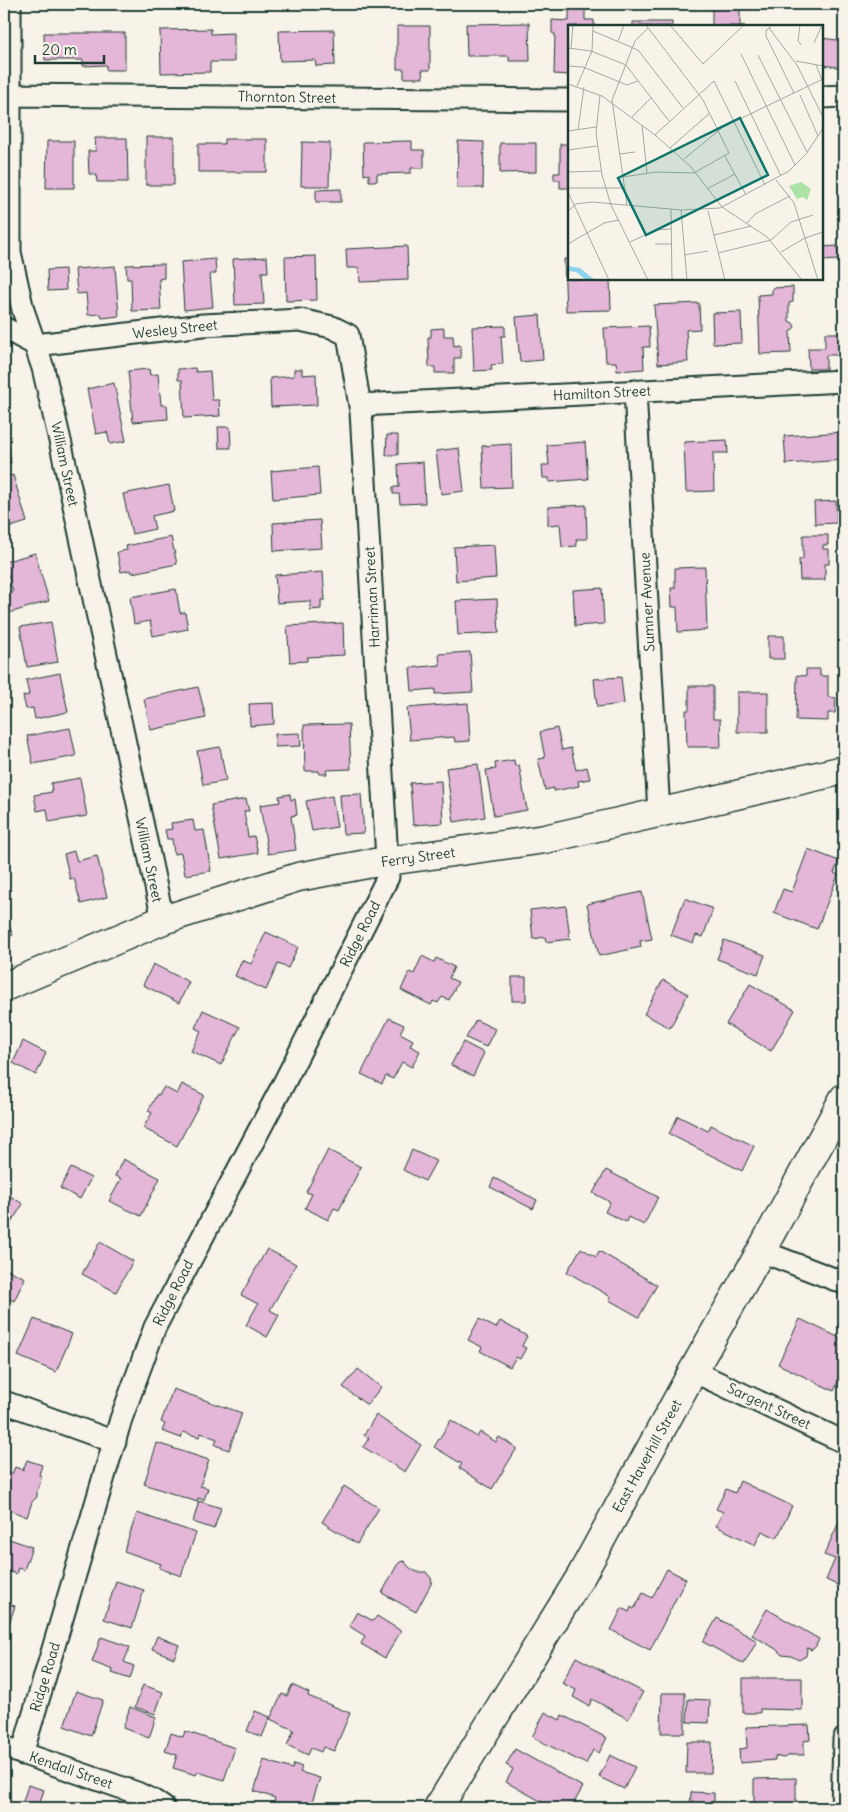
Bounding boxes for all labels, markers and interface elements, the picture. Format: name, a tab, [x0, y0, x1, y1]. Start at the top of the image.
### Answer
inset map	[568, 25, 823, 280]
scale bar	[35, 32, 104, 64]
text: 20 m	[42, 40, 77, 59]
street label: Thornton Street	[238, 87, 337, 107]
street label: Wesley Street	[132, 316, 219, 342]
street label: Hamilton Street	[553, 381, 652, 405]
street label: William Street	[47, 420, 83, 508]
street label: Harriman Street	[360, 545, 384, 648]
street label: Sumner Avenue	[635, 552, 659, 652]
street label: William Street	[131, 816, 167, 904]
street label: Ferry Street	[380, 843, 457, 871]
street label: Ridge Road	[336, 898, 384, 970]
street label: Ridge Road	[149, 1257, 197, 1329]
street label: Sargent Street	[724, 1379, 814, 1433]
street label: East Haverhill Street	[608, 1396, 686, 1516]
street label: Ridge Road	[26, 1640, 64, 1714]
street label: Kendall Street	[27, 1747, 115, 1793]

